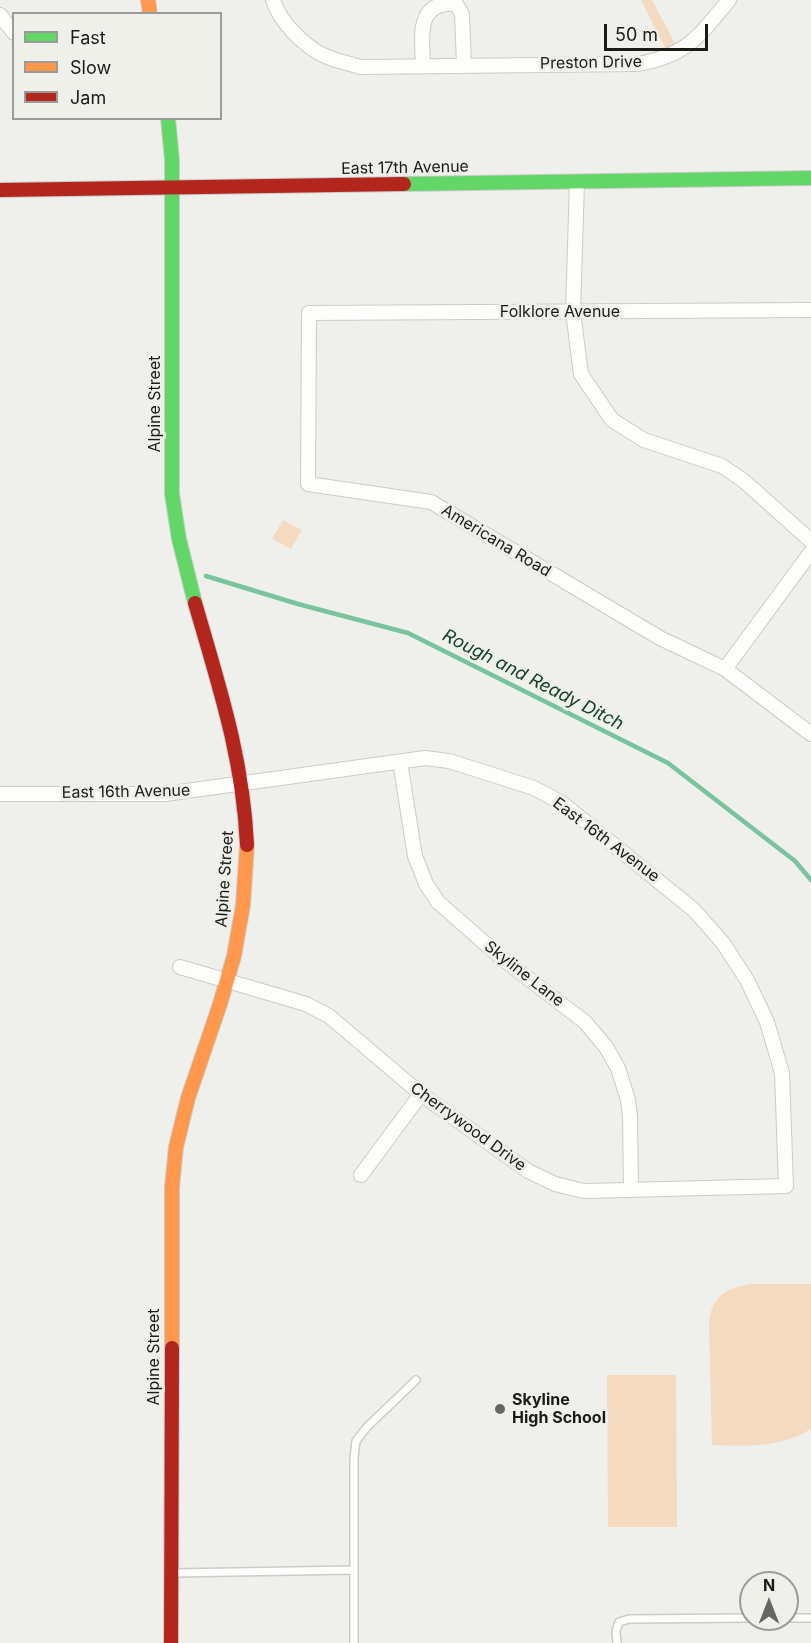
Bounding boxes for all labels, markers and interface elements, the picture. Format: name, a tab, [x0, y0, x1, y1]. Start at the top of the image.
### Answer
legend	[12, 12, 222, 120]
scale bar	[607, 12, 710, 50]
text: 50 m	[615, 24, 658, 45]
text: Fast	[70, 27, 106, 48]
street label: Preston Drive	[540, 53, 642, 73]
text: Slow	[70, 57, 111, 78]
text: Jam	[70, 87, 106, 108]
street label: East 17th Avenue	[341, 157, 469, 179]
street label: Folklore Avenue	[500, 302, 620, 322]
street label: Alpine Street	[145, 355, 165, 453]
street label: Americana Road	[438, 501, 554, 581]
water label: Rough and Ready Ditch	[439, 625, 627, 735]
street label: East 16th Avenue	[62, 781, 190, 803]
street label: East 16th Avenue	[549, 794, 663, 886]
street label: Alpine Street	[212, 830, 238, 928]
street label: Skyline Lane	[480, 937, 568, 1011]
street label: Cherrywood Drive	[407, 1079, 529, 1175]
street label: Alpine Street	[144, 1308, 164, 1406]
place label: Skyline High School	[512, 1390, 606, 1428]
marker: Skyline High School	[493, 1402, 507, 1416]
north arrow	[739, 1571, 799, 1631]
text: N	[763, 1575, 775, 1595]

